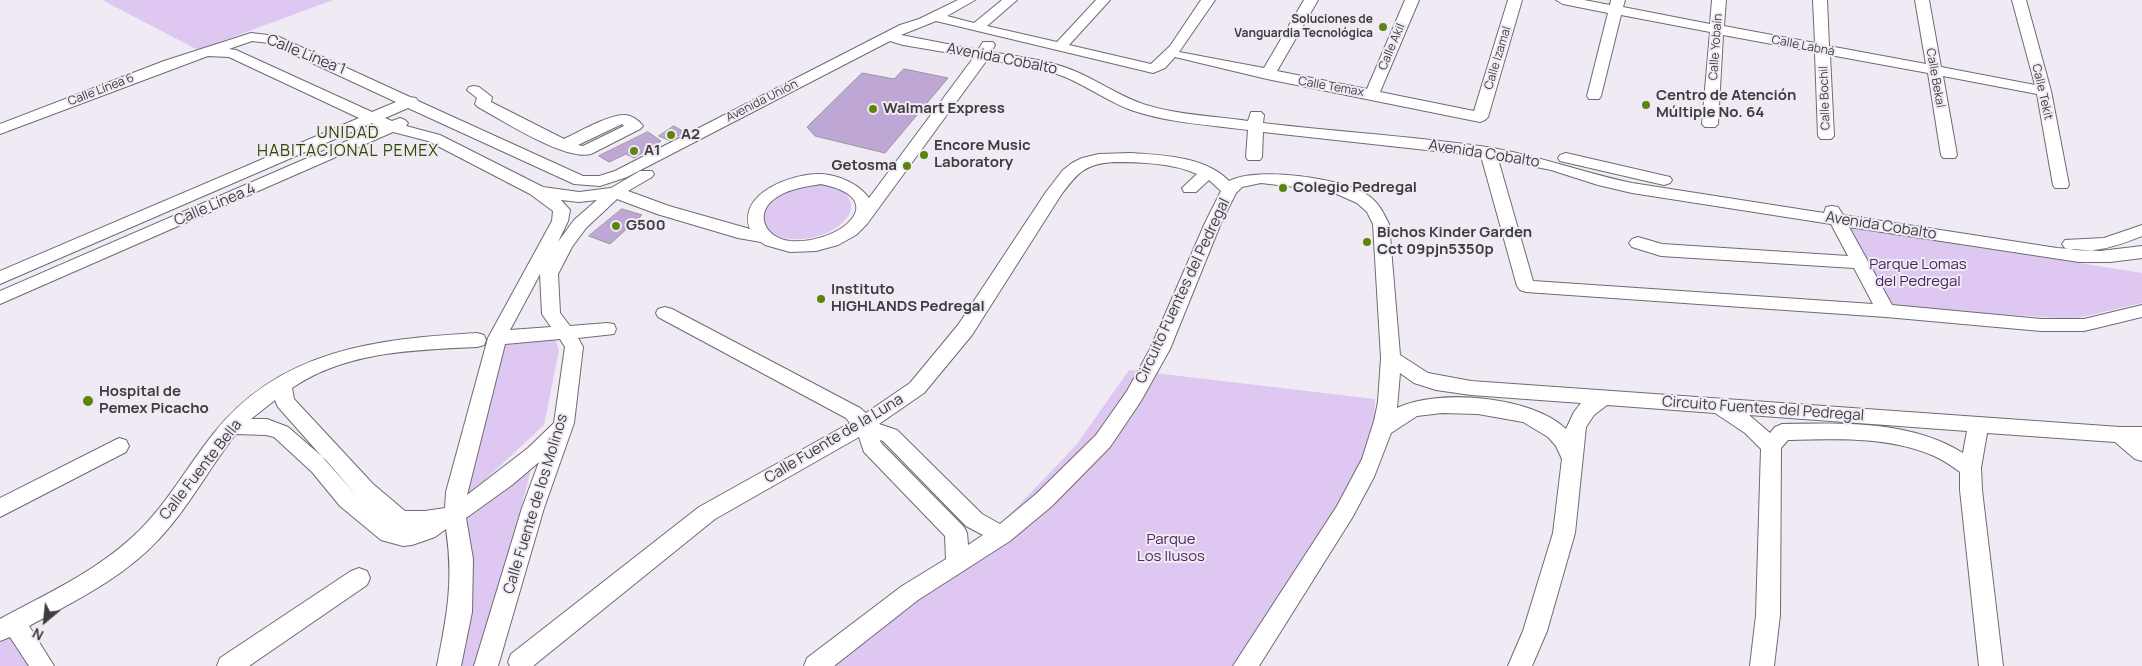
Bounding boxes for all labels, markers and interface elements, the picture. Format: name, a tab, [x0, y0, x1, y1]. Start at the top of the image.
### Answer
place label: Soluciones de Vanguardia Tecnológica	[1234, 13, 1373, 41]
street label: Calle Yobaín	[1706, 13, 1726, 81]
street label: Calle Akil	[1376, 21, 1408, 73]
marker: Soluciones de Vanguardia Tecnológica	[1377, 21, 1389, 33]
street label: Calle Izamal	[1482, 25, 1514, 91]
street label: Calle Línea 1	[264, 31, 348, 79]
street label: Calle Labná	[1770, 33, 1836, 59]
street label: Avenida Cobalto	[945, 39, 1059, 79]
street label: Calle Bekal	[1923, 47, 1947, 109]
street label: Calle Tekit	[2029, 63, 2055, 121]
street label: Calle Bochil	[1817, 66, 1833, 130]
street label: Calle Línea 6	[66, 71, 136, 109]
street label: Calle Temax	[1297, 74, 1365, 100]
street label: Avenida Unión	[724, 77, 800, 125]
place label: Centro de Atención Múltiple No. 64	[1656, 87, 1796, 122]
marker: Centro de Atención Múltiple No. 64	[1640, 99, 1652, 111]
place label: Walmart Express	[883, 100, 1005, 118]
marker: Walmart Express	[867, 103, 879, 115]
district label: UNIDAD HABITACIONAL PEMEX	[255, 124, 441, 162]
place label: A2	[681, 126, 700, 144]
marker: A2	[665, 129, 677, 141]
street label: Avenida Cobalto	[1427, 136, 1541, 172]
place label: Encore Music Laboratory	[934, 137, 1031, 172]
place label: A1	[644, 142, 661, 160]
marker: A1	[628, 145, 640, 157]
marker: Encore Music Laboratory	[918, 149, 930, 161]
place label: Getosma	[832, 157, 897, 175]
marker: Getosma	[901, 160, 913, 172]
place label: Colegio Pedregal	[1293, 179, 1417, 197]
street label: Calle Línea 4	[172, 180, 258, 230]
marker: Colegio Pedregal	[1277, 182, 1289, 194]
street label: Circuito Fuentes del Pedregal	[1132, 195, 1234, 387]
street label: Avenida Cobalto	[1824, 208, 1938, 244]
place label: G500	[626, 217, 666, 235]
marker: G500	[610, 220, 622, 232]
place label: Bichos Kinder Garden Cct 09pjn5350p	[1377, 224, 1532, 259]
marker: Bichos Kinder Garden Cct 09pjn5350p	[1361, 236, 1373, 248]
park label: Parque Lomas del Pedregal	[1869, 256, 1967, 291]
place label: Instituto HIGHLANDS Pedregal	[831, 281, 985, 316]
marker: Instituto HIGHLANDS Pedregal	[815, 293, 827, 305]
place label: Hospital de Pemex Picacho	[99, 383, 209, 418]
street label: Calle Fuente de la Luna	[761, 390, 907, 488]
street label: Circuito Fuentes del Pedregal	[1661, 393, 1865, 425]
marker: Hospital de Pemex Picacho	[81, 394, 95, 408]
street label: Calle Fuente de los Molinos	[500, 412, 572, 596]
street label: Calle Fuente Bella	[156, 416, 246, 524]
park label: Parque Los Ilusos	[1137, 531, 1205, 566]
north arrow	[20, 596, 70, 646]
text: N	[29, 624, 47, 645]

